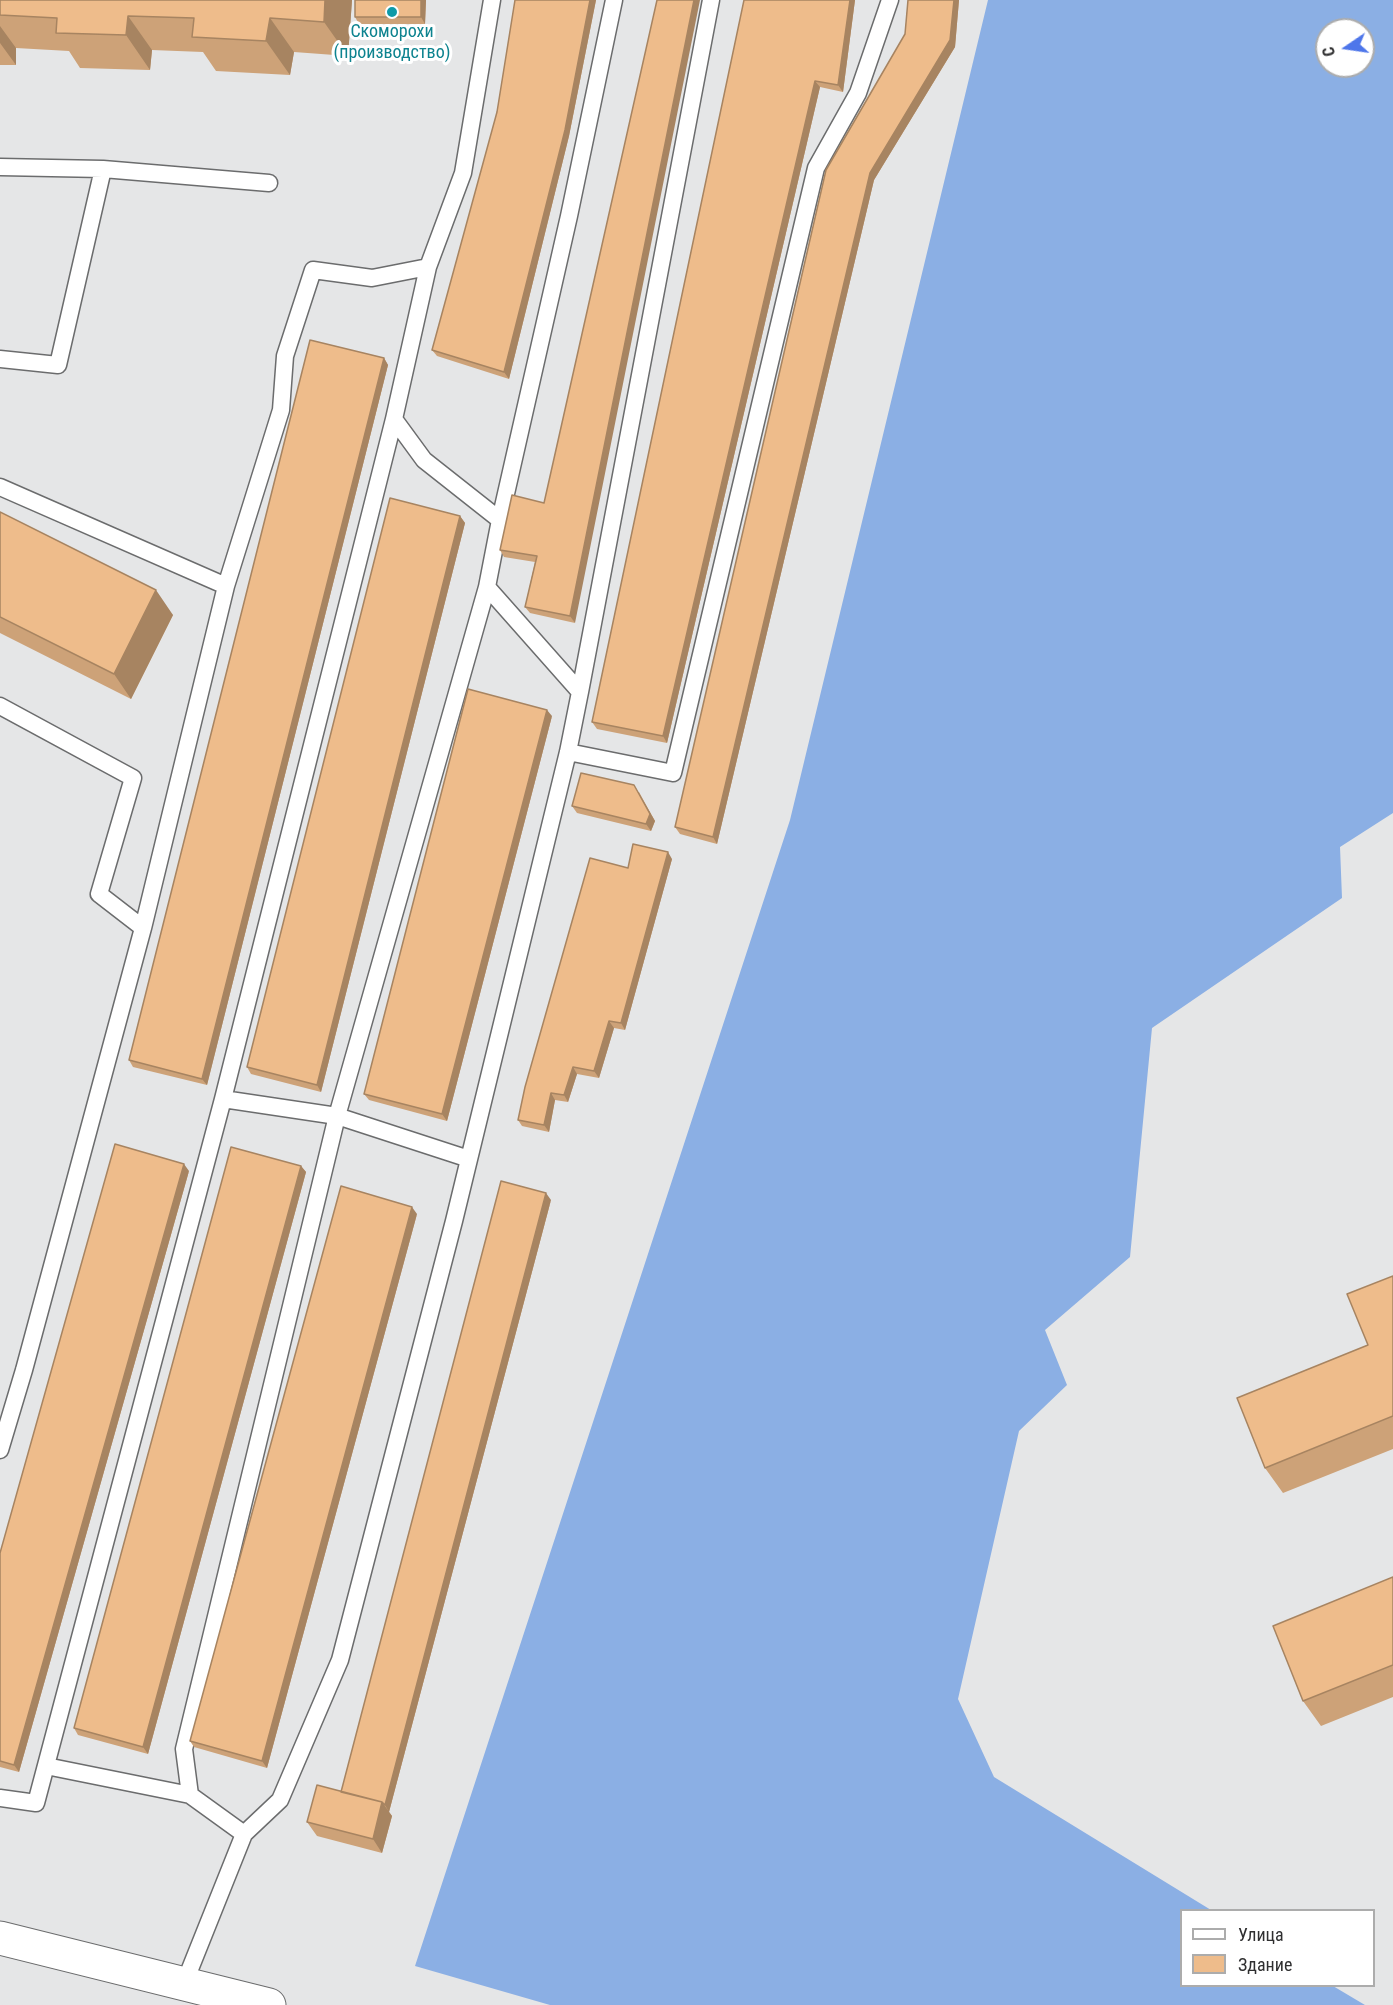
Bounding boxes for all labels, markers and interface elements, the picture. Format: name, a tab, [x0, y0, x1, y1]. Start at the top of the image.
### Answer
marker: Скоморохи (производство)	[385, 5, 399, 19]
north arrow	[1315, 18, 1375, 78]
place label: Скоморохи (производство)	[334, 21, 450, 63]
text: С	[1319, 45, 1339, 58]
legend	[1180, 1909, 1375, 1987]
text: Улица	[1238, 1924, 1284, 1945]
text: Здание	[1238, 1954, 1292, 1975]

